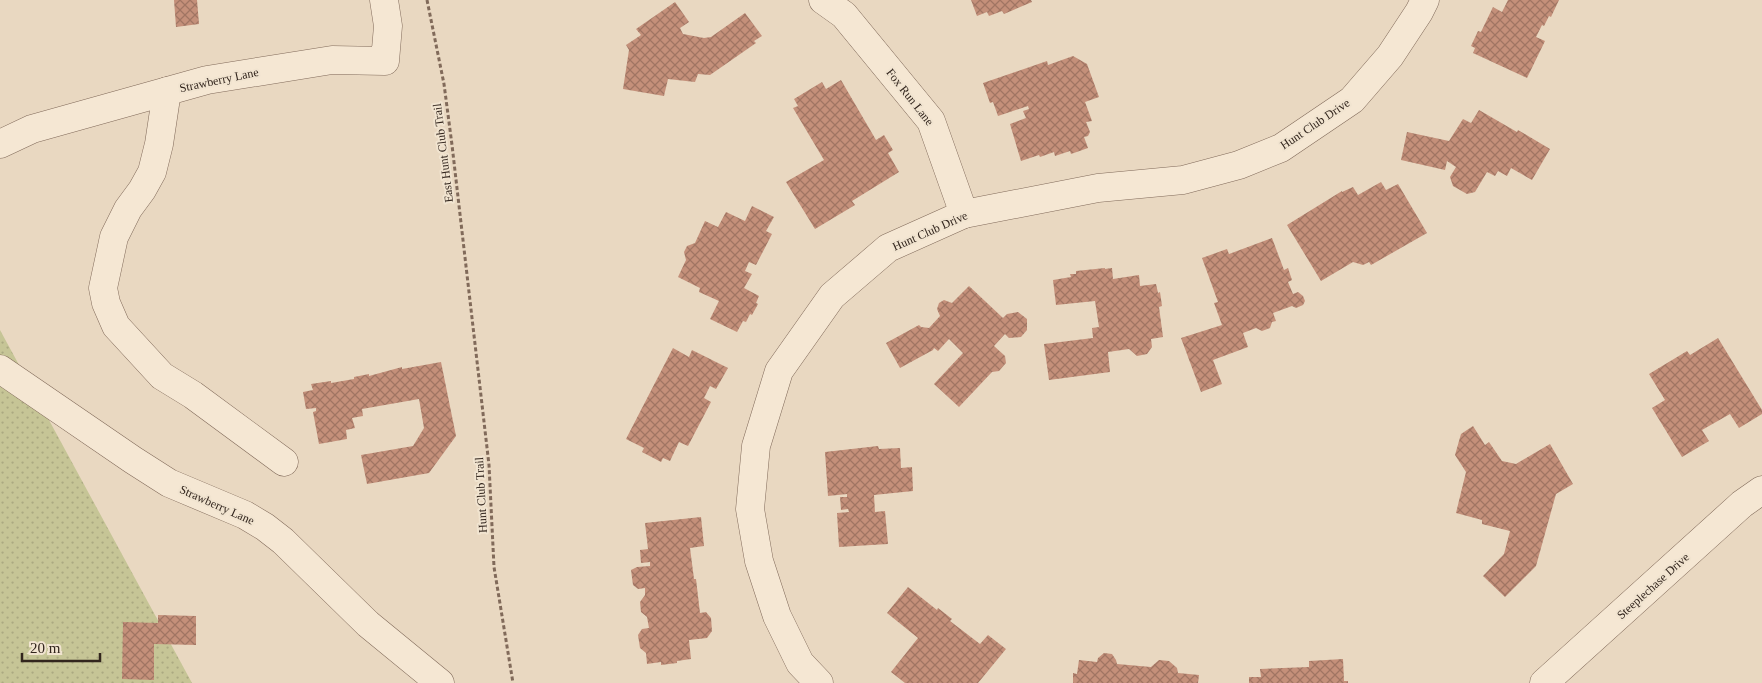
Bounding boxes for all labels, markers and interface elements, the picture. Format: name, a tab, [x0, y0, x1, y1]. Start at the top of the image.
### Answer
street label: Strawberry Lane	[178, 65, 260, 95]
street label: Fox Run Lane	[883, 66, 937, 128]
street label: Hunt Club Drive	[1278, 96, 1352, 152]
street label: East Hunt Club Trail	[430, 102, 456, 203]
street label: Hunt Club Drive	[890, 208, 970, 254]
street label: Hunt Club Trail	[472, 456, 490, 533]
street label: Strawberry Lane	[177, 482, 257, 528]
street label: Steeplechase Drive	[1614, 550, 1692, 622]
scale bar	[22, 630, 100, 662]
text: 20 m	[30, 640, 61, 656]

